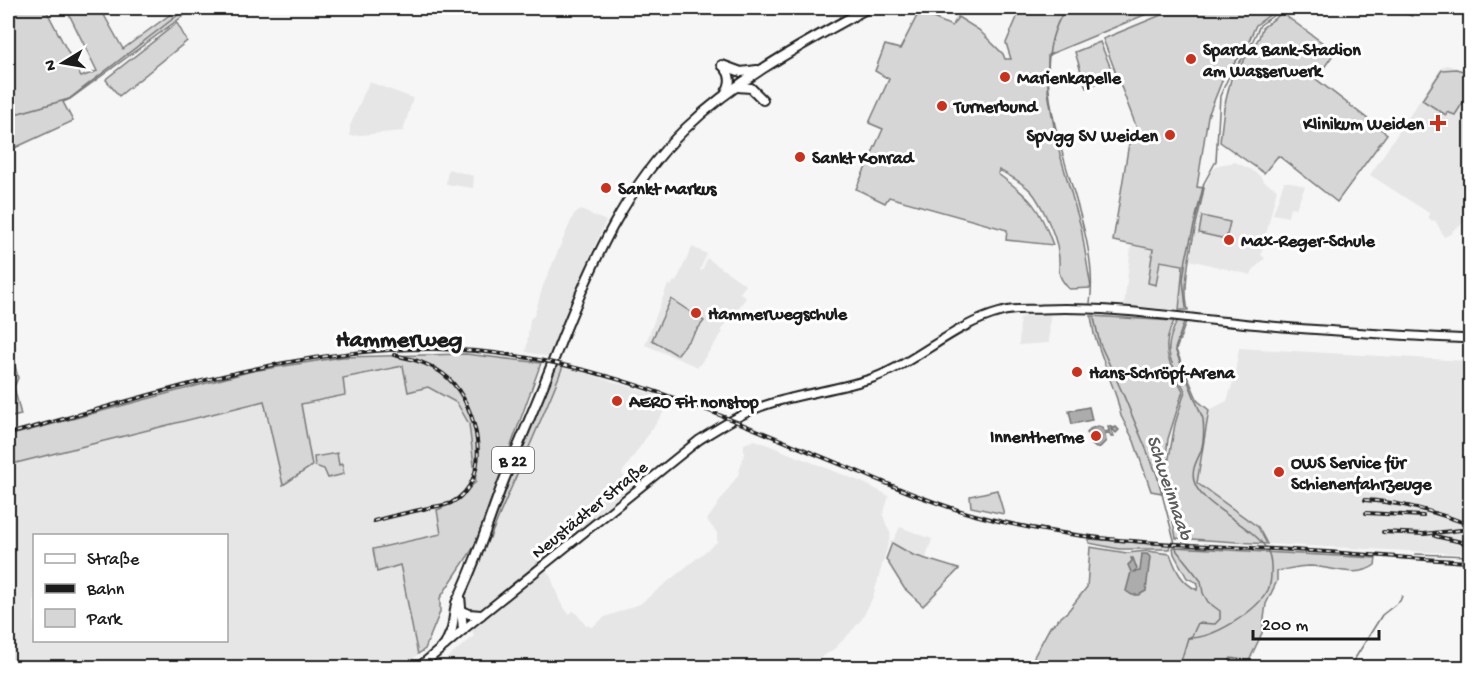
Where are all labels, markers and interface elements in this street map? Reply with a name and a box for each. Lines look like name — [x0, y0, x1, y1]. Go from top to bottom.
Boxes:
north arrow — [33, 33, 93, 93]
place label: Sparda Bank-Stadion am Wasserwerk — [1202, 41, 1361, 83]
marker: Sparda Bank-Stadion am Wasserwerk — [1184, 52, 1198, 66]
text: N — [41, 58, 62, 72]
place label: Marienkapelle — [1017, 69, 1122, 90]
marker: Marienkapelle — [998, 70, 1012, 84]
place label: Turnerbund — [952, 98, 1039, 119]
marker: Turnerbund — [935, 99, 949, 113]
marker: Klinikum Weiden — [1429, 114, 1447, 132]
place label: Klinikum Weiden — [1302, 115, 1424, 136]
place label: SpVgg SV Weiden — [1027, 127, 1158, 148]
marker: SpVgg SV Weiden — [1163, 128, 1177, 142]
place label: Sankt Konrad — [812, 149, 916, 170]
marker: Sankt Konrad — [793, 150, 807, 164]
place label: Sankt Markus — [618, 180, 718, 201]
marker: Sankt Markus — [599, 181, 613, 195]
place label: Max-Reger-Schule — [1241, 232, 1375, 253]
marker: Max-Reger-Schule — [1222, 233, 1236, 247]
place label: Hammerwegschule — [708, 305, 848, 326]
marker: Hammerwegschule — [689, 306, 703, 320]
district label: Hammerweg — [336, 327, 463, 356]
place label: Hans-Schröpf-Arena — [1089, 364, 1236, 385]
marker: Hans-Schröpf-Arena — [1070, 365, 1084, 379]
place label: AERO Fit nonstop — [628, 393, 759, 414]
marker: AERO Fit nonstop — [610, 394, 624, 408]
place label: Innentherme — [990, 428, 1085, 449]
marker: Innentherme — [1089, 429, 1103, 443]
water label: Schweinnaab — [1140, 433, 1196, 545]
road number: B 22 — [492, 447, 534, 473]
place label: OWS Service für Schienenfahrzeuge — [1291, 454, 1432, 496]
street label: Neustädter Straße — [528, 457, 654, 564]
marker: OWS Service für Schienenfahrzeuge — [1272, 465, 1286, 479]
legend — [33, 534, 228, 642]
text: Straße — [87, 550, 140, 571]
text: Bahn — [86, 580, 125, 601]
scale bar — [1253, 603, 1379, 641]
text: Park — [86, 610, 123, 631]
text: 200 m — [1262, 616, 1309, 637]

